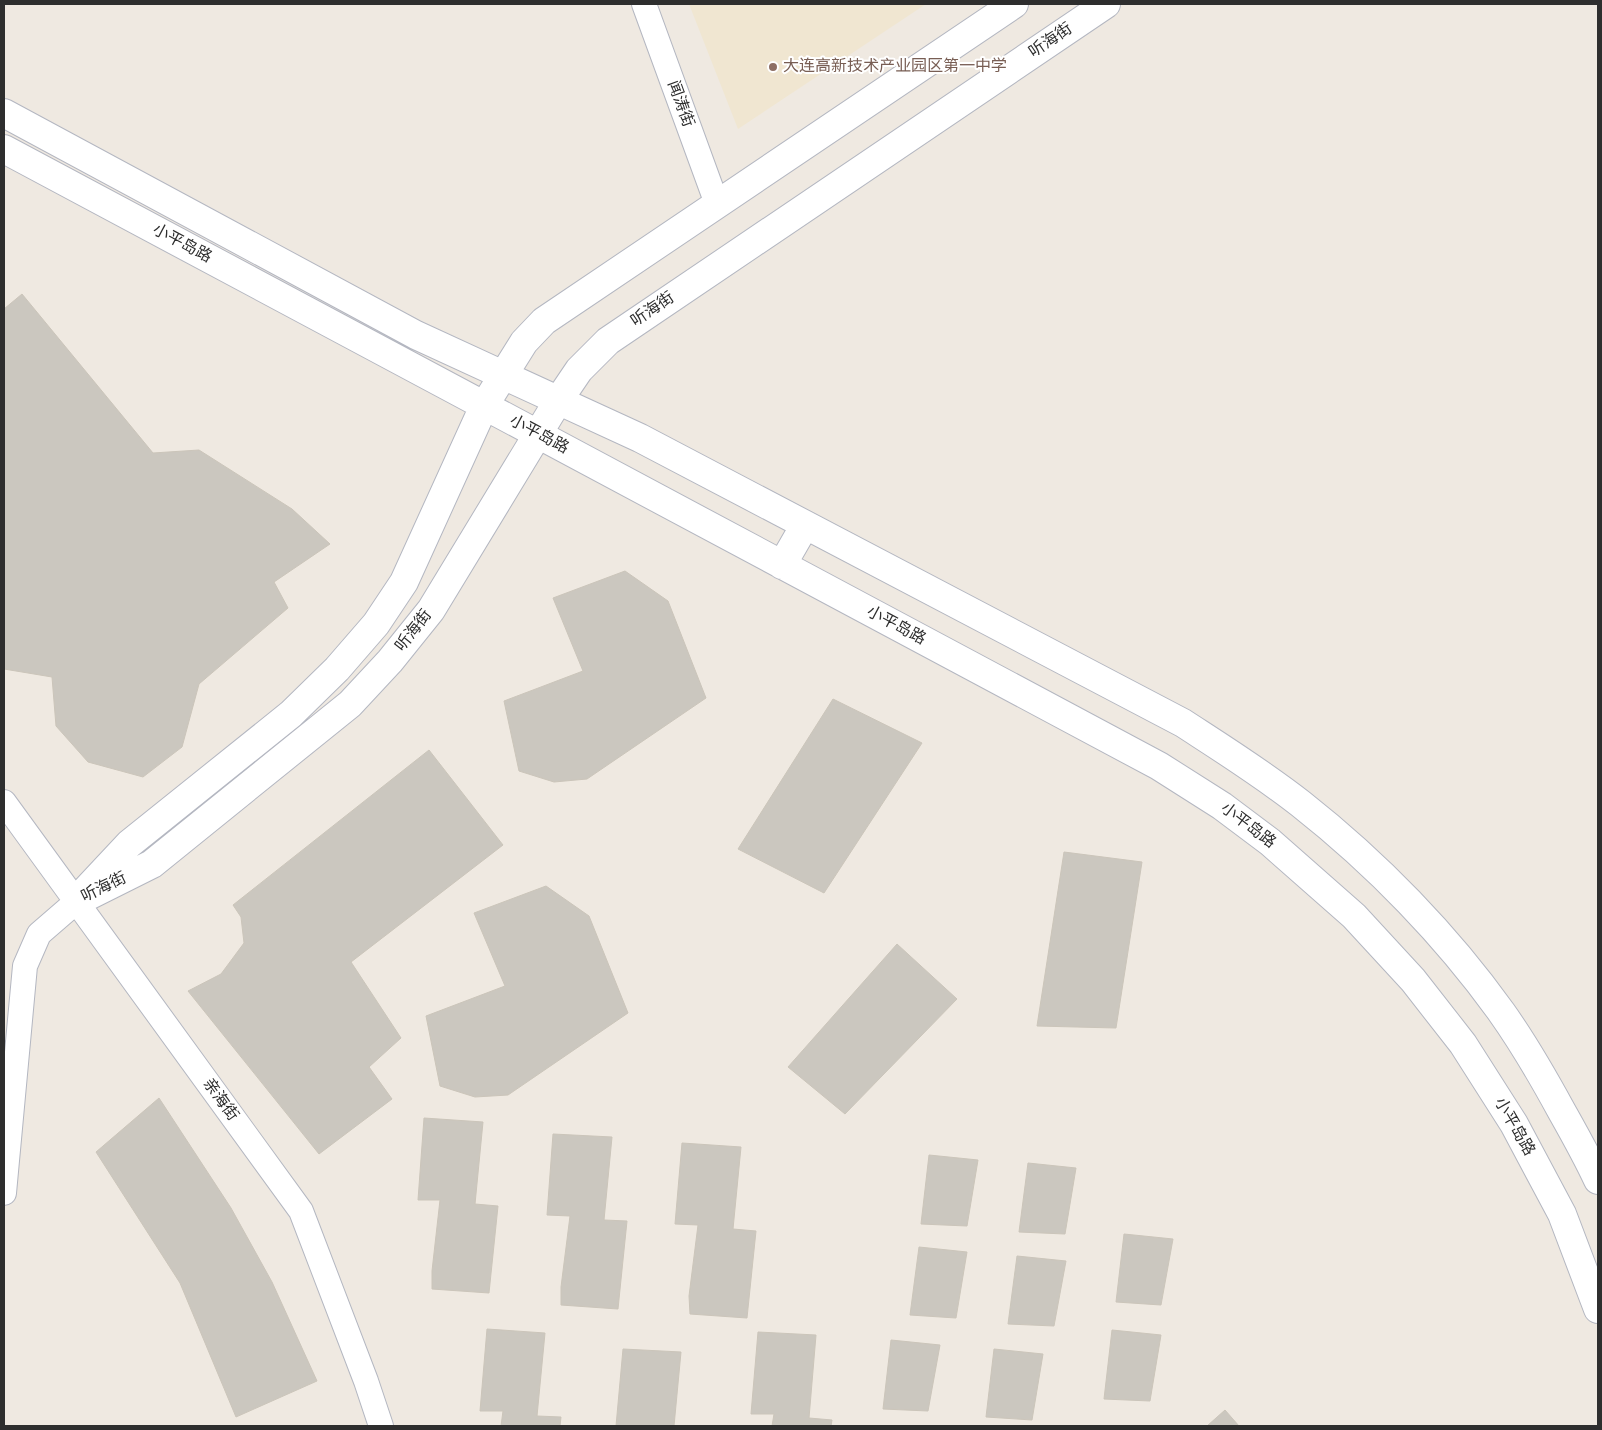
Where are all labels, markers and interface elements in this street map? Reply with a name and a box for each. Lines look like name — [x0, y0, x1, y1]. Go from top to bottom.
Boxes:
street label: 听海街 — [1026, 19, 1076, 63]
place label: 大连高新技术产业园区第一中学 — [783, 57, 1007, 77]
marker: 大连高新技术产业园区第一中学 — [767, 61, 779, 73]
street label: 闻涛街 — [662, 78, 698, 130]
street label: 小平岛路 — [149, 220, 215, 268]
street label: 听海街 — [628, 288, 678, 332]
street label: 小平岛路 — [506, 411, 572, 459]
street label: 小平岛路 — [863, 602, 929, 650]
street label: 听海街 — [391, 606, 437, 656]
street label: 小平岛路 — [1216, 799, 1280, 853]
street label: 听海街 — [78, 868, 130, 908]
street label: 亲海街 — [198, 1075, 242, 1125]
street label: 小平岛路 — [1489, 1094, 1539, 1160]

